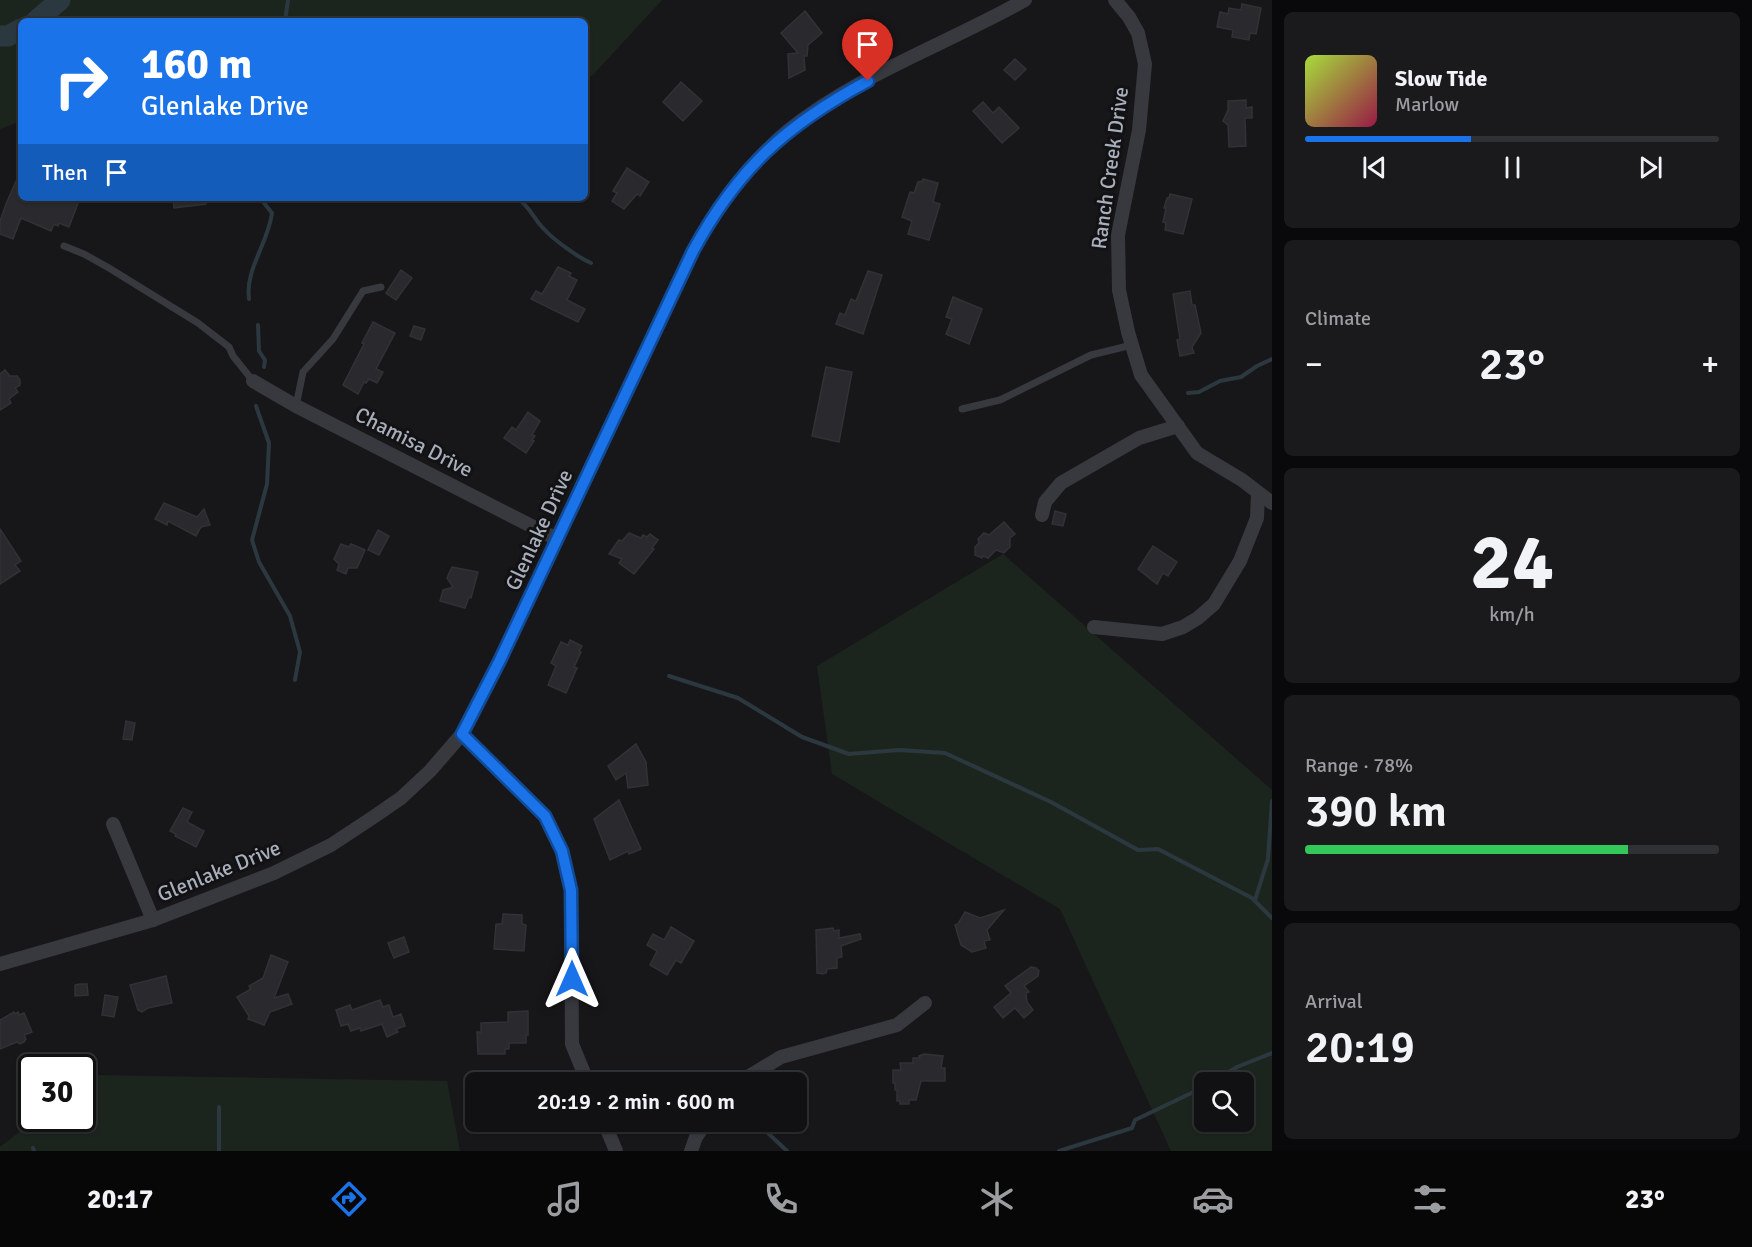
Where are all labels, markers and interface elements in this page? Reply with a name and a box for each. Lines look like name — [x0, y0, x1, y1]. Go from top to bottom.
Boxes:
pin — [842, 19, 893, 81]
icon: arrive — [851, 28, 884, 61]
text: 160 m — [141, 39, 252, 90]
icon: right — [42, 42, 120, 120]
text: Slow Tide — [1395, 65, 1487, 92]
street label: Ranch Creek Drive — [1086, 85, 1134, 251]
text: Glenlake Drive — [141, 90, 309, 123]
text: Marlow — [1395, 92, 1459, 117]
icon: previous — [1358, 151, 1391, 184]
icon: pause — [1496, 151, 1529, 184]
icon: next — [1634, 151, 1667, 184]
icon: arrive — [100, 156, 133, 189]
text: Then — [42, 159, 88, 186]
text: Climate — [1305, 306, 1371, 331]
text: 23° — [1479, 337, 1545, 392]
text: − — [1305, 344, 1323, 385]
text: + — [1701, 344, 1719, 385]
street label: Chamisa Drive — [351, 401, 477, 483]
street label: Glenlake Drive — [500, 465, 578, 595]
text: 24 — [1470, 515, 1554, 611]
text: km/h — [1489, 602, 1535, 627]
text: Range · 78% — [1305, 753, 1413, 778]
text: 390 km — [1305, 784, 1447, 839]
street label: Glenlake Drive — [154, 835, 284, 907]
position arrow — [540, 947, 604, 1011]
text: Arrival — [1305, 989, 1363, 1014]
text: 20:19 — [1305, 1020, 1415, 1075]
speed limit sign: 30 — [18, 1054, 96, 1132]
map controls — [1194, 1072, 1254, 1132]
button: search — [1194, 1072, 1254, 1132]
text: 20:19 · 2 min · 600 m — [537, 1088, 735, 1115]
icon: directions — [328, 1178, 370, 1220]
icon: music — [544, 1178, 586, 1220]
icon: phone — [760, 1178, 802, 1220]
icon: climate — [976, 1178, 1018, 1220]
icon: car — [1192, 1178, 1234, 1220]
icon: filters — [1409, 1178, 1451, 1220]
text: 20:17 — [87, 1183, 153, 1216]
text: 23° — [1625, 1183, 1665, 1216]

